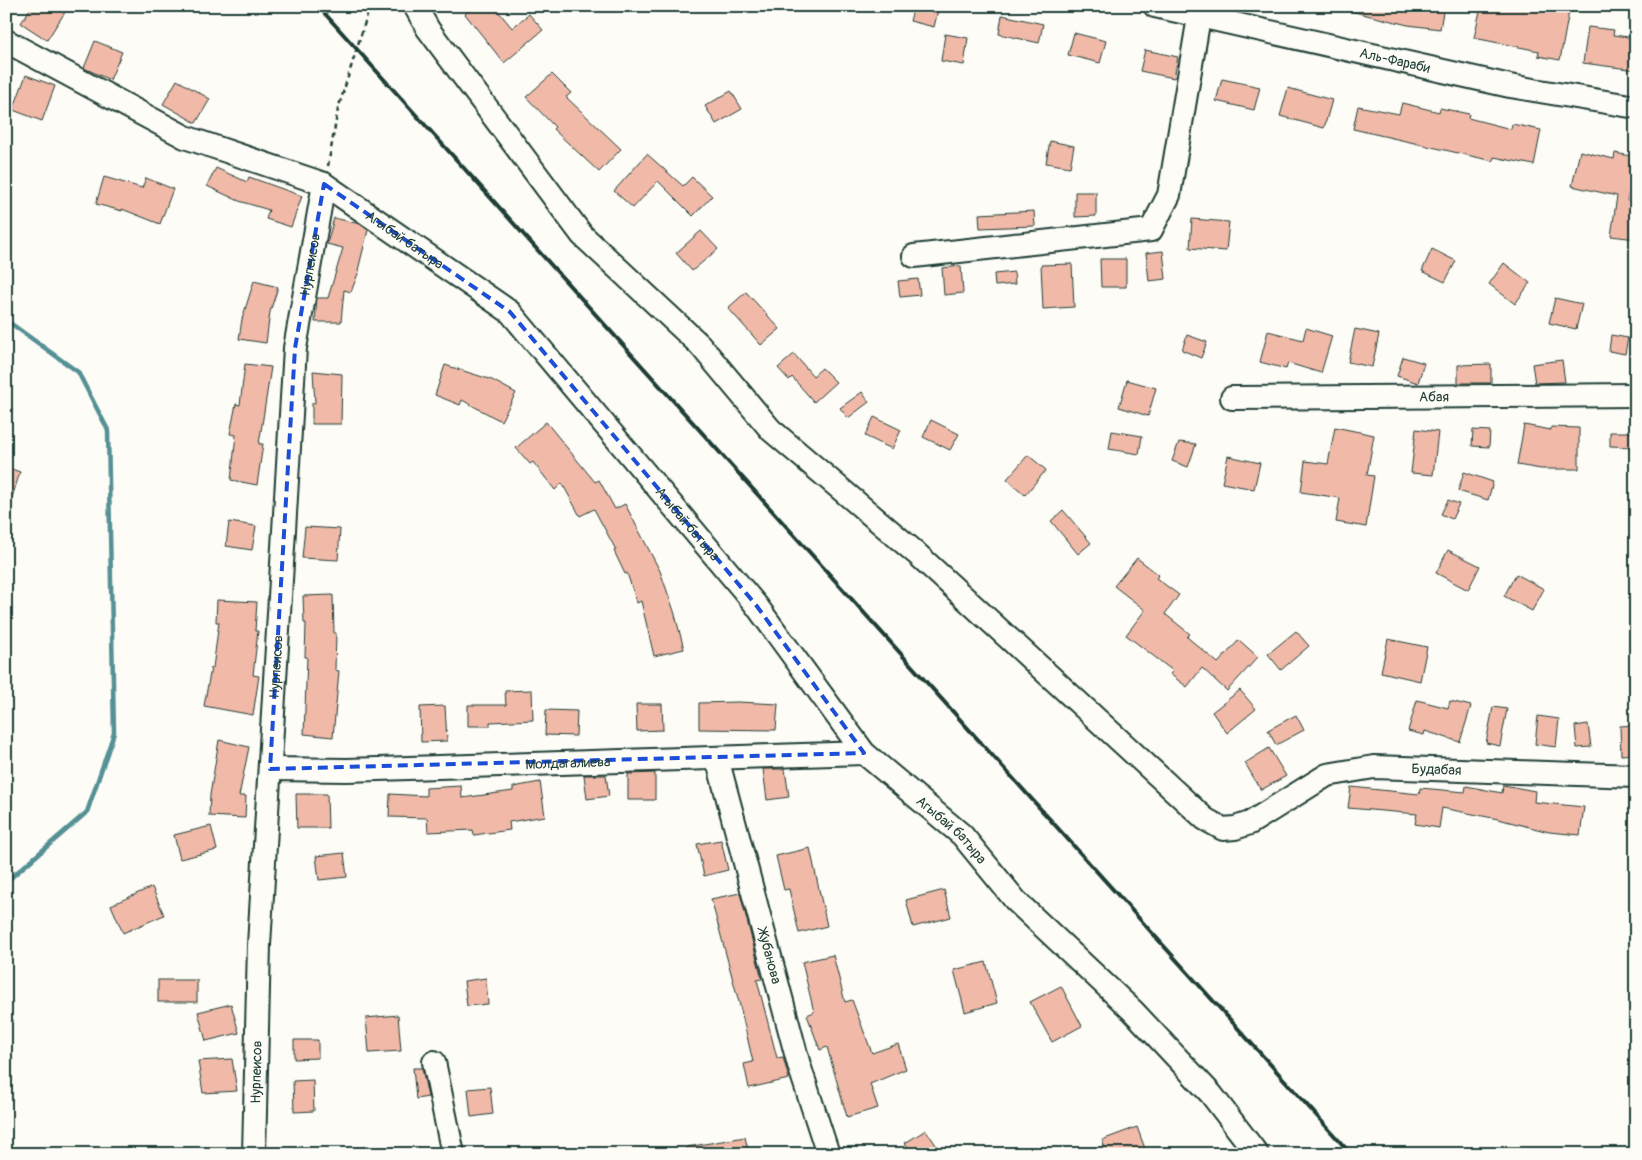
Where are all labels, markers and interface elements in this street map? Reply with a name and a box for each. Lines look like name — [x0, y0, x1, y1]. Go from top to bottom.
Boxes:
street label: Аль-Фараби — [1358, 44, 1432, 77]
street label: Агыбай батыра — [362, 207, 447, 273]
street label: Нурпеисов — [296, 232, 324, 297]
street label: Абая — [1419, 388, 1449, 406]
street label: Агыбай батыра — [652, 484, 723, 564]
street label: Нурпеисов — [266, 634, 287, 699]
street label: Молдагалиева — [525, 753, 611, 773]
street label: Будабая — [1411, 760, 1462, 779]
street label: Агыбай батыра — [913, 792, 990, 867]
street label: Жубанова — [753, 925, 785, 986]
street label: Нурпеисов — [247, 1040, 266, 1104]

